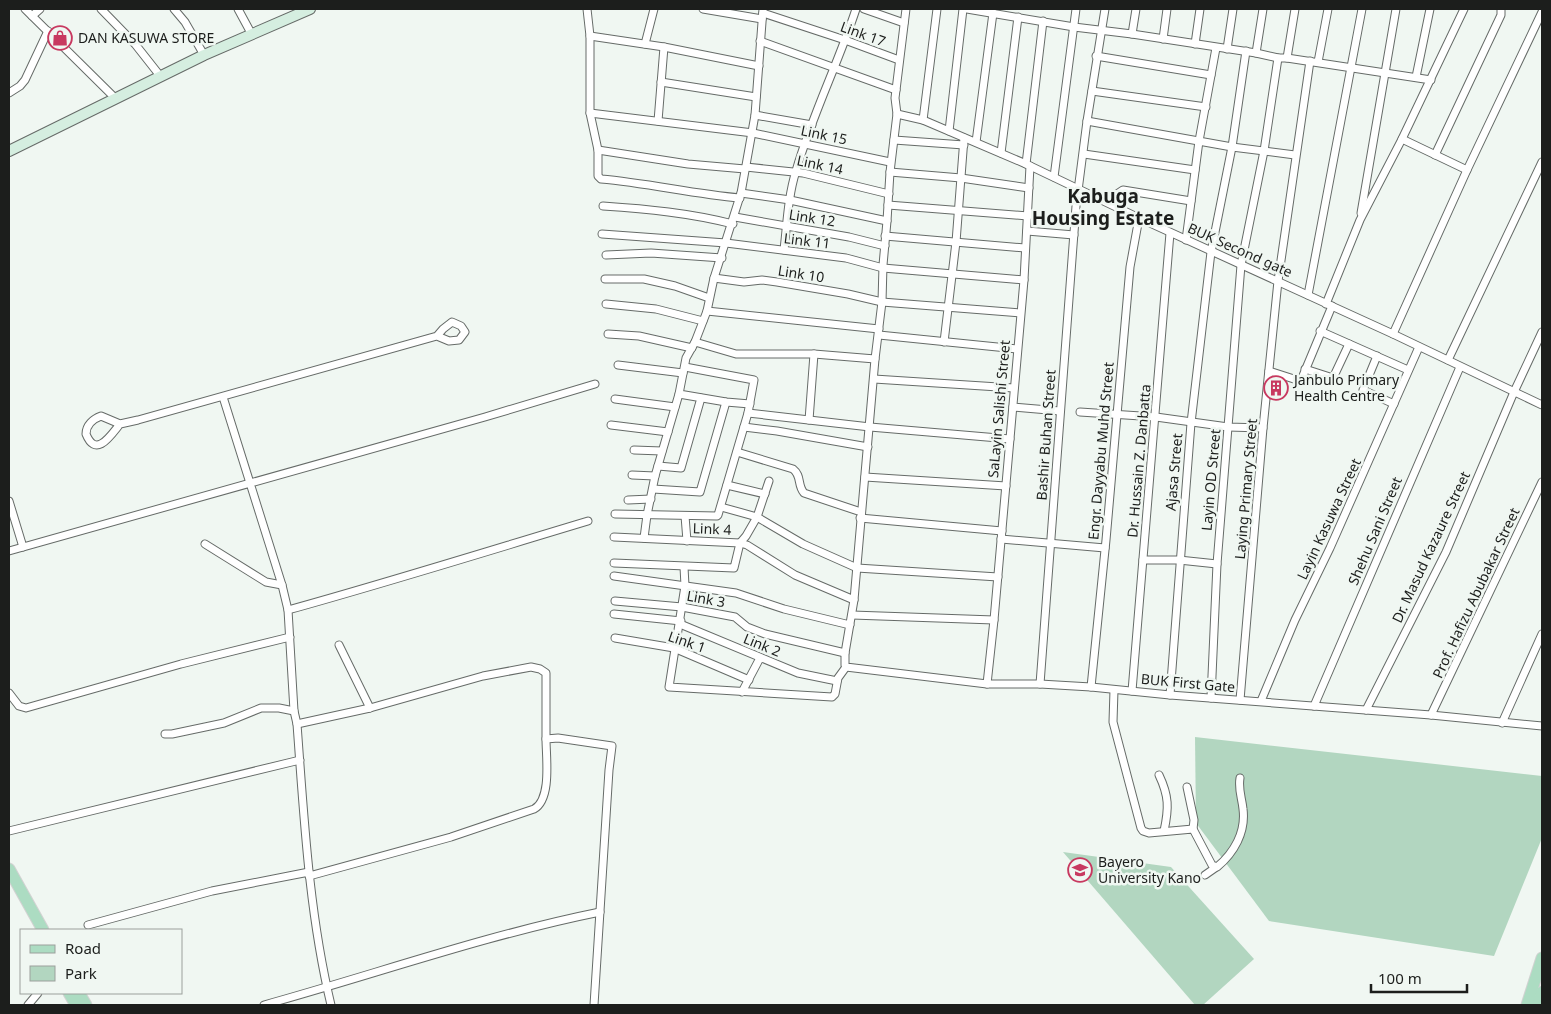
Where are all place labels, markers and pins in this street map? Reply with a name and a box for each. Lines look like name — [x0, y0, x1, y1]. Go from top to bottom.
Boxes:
shop icon: DAN KASUWA STORE — [47, 25, 73, 51]
place label: DAN KASUWA STORE — [78, 28, 214, 47]
place label: Janbulo Primary Health Centre — [1292, 370, 1400, 405]
building icon: Janbulo Primary Health Centre — [1263, 375, 1289, 401]
place label: Bayero University Kano — [1098, 852, 1201, 887]
school or university icon: Bayero University Kano — [1067, 857, 1093, 883]

